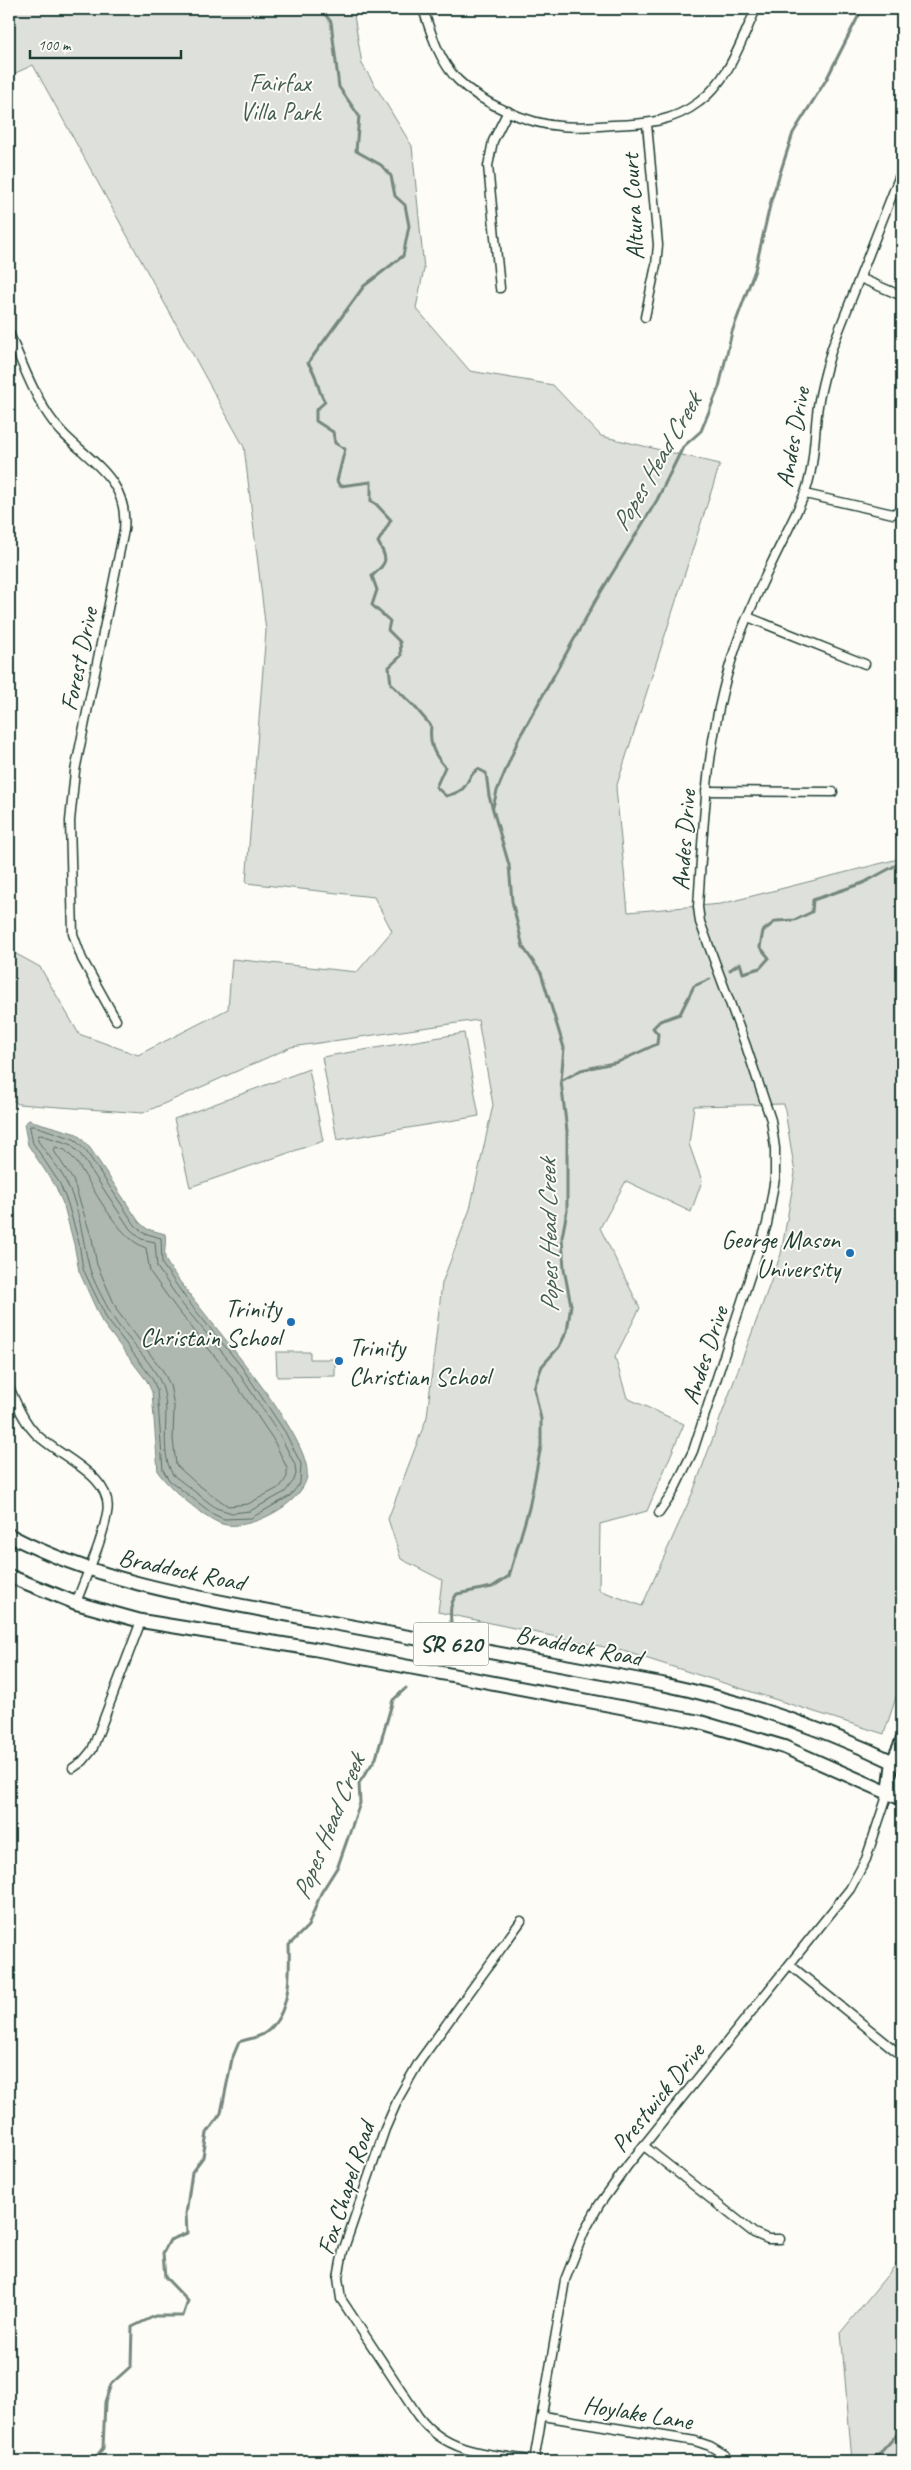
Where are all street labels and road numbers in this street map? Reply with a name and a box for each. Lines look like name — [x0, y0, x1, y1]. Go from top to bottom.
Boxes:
street label: Altura Court — [614, 150, 652, 261]
street label: Andes Drive — [768, 383, 818, 490]
street label: Forest Drive — [52, 603, 106, 714]
street label: Andes Drive — [665, 787, 704, 891]
street label: Andes Drive — [674, 1301, 736, 1408]
street label: Braddock Road — [116, 1541, 251, 1600]
street label: Braddock Road — [513, 1618, 648, 1675]
road number: SR 620 — [414, 1622, 488, 1666]
street label: Prestwick Drive — [604, 2035, 713, 2159]
street label: Fox Chapel Road — [309, 2114, 384, 2259]
street label: Hoylake Lane — [581, 2389, 696, 2438]

